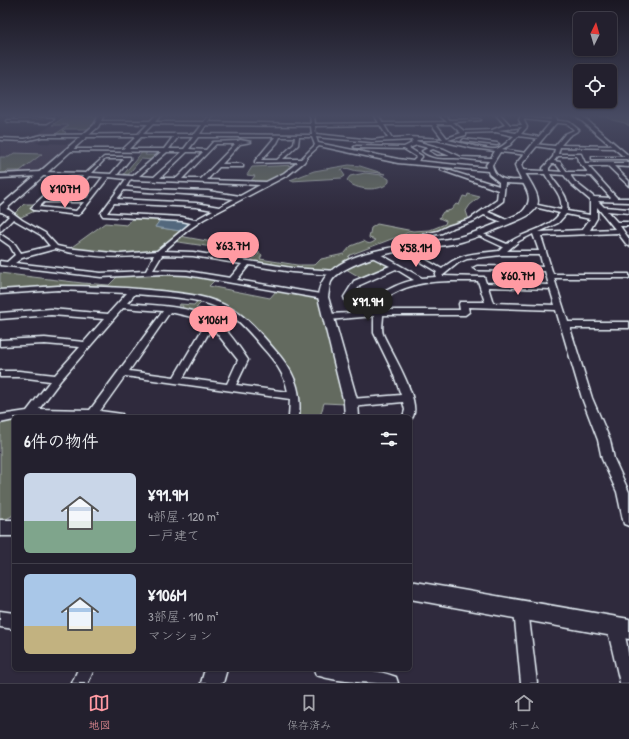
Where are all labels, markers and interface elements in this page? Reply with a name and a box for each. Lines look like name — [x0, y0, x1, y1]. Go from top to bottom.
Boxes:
north arrow — [573, 12, 617, 56]
map controls — [573, 12, 617, 108]
button: locate — [573, 64, 617, 108]
pin: ¥107M — [37, 175, 93, 209]
text: ¥107M — [50, 179, 80, 197]
pin: ¥63.7M — [200, 232, 266, 266]
pin: ¥58.1M — [383, 234, 449, 268]
text: ¥63.7M — [216, 236, 250, 254]
text: ¥58.1M — [400, 238, 432, 256]
pin: ¥60.7M — [485, 262, 551, 296]
text: ¥60.7M — [501, 266, 535, 284]
pin: ¥91.9M — [335, 288, 401, 322]
text: ¥91.9M — [353, 292, 383, 310]
pin: ¥106M — [185, 306, 241, 340]
text: ¥106M — [198, 310, 228, 328]
icon: filters — [378, 428, 400, 450]
text: 6件の物件 — [24, 429, 99, 452]
text: ¥91.9M — [148, 483, 188, 506]
icon: home — [56, 489, 104, 537]
text: 4部屋 · 120 m² — [148, 507, 219, 525]
text: 一戸建て — [148, 526, 200, 544]
text: ¥106M — [148, 583, 187, 606]
icon: home — [56, 590, 104, 638]
text: 3部屋 · 110 m² — [148, 607, 219, 625]
text: マンション — [148, 626, 212, 644]
tab: 地図 — [88, 692, 110, 732]
tab: 保存済み — [287, 692, 331, 732]
tab: ホーム — [508, 692, 541, 732]

